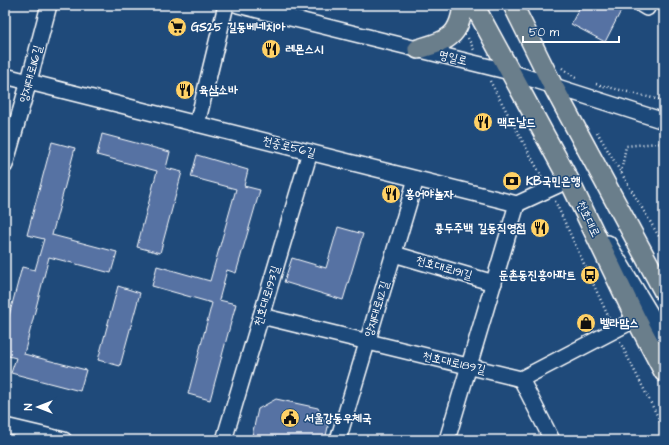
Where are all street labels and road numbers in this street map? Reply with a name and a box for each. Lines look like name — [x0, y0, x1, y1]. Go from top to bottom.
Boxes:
street label: 양재대로116길 — [15, 43, 47, 105]
street label: 명일로 — [437, 46, 469, 70]
street label: 천중로56길 — [260, 132, 318, 162]
street label: 천호대로 — [572, 198, 604, 240]
street label: 천호대로191길 — [414, 252, 475, 284]
street label: 천호대로193길 — [250, 263, 284, 328]
street label: 양재대로112길 — [360, 278, 394, 339]
street label: 천호대로189길 — [421, 347, 488, 379]

